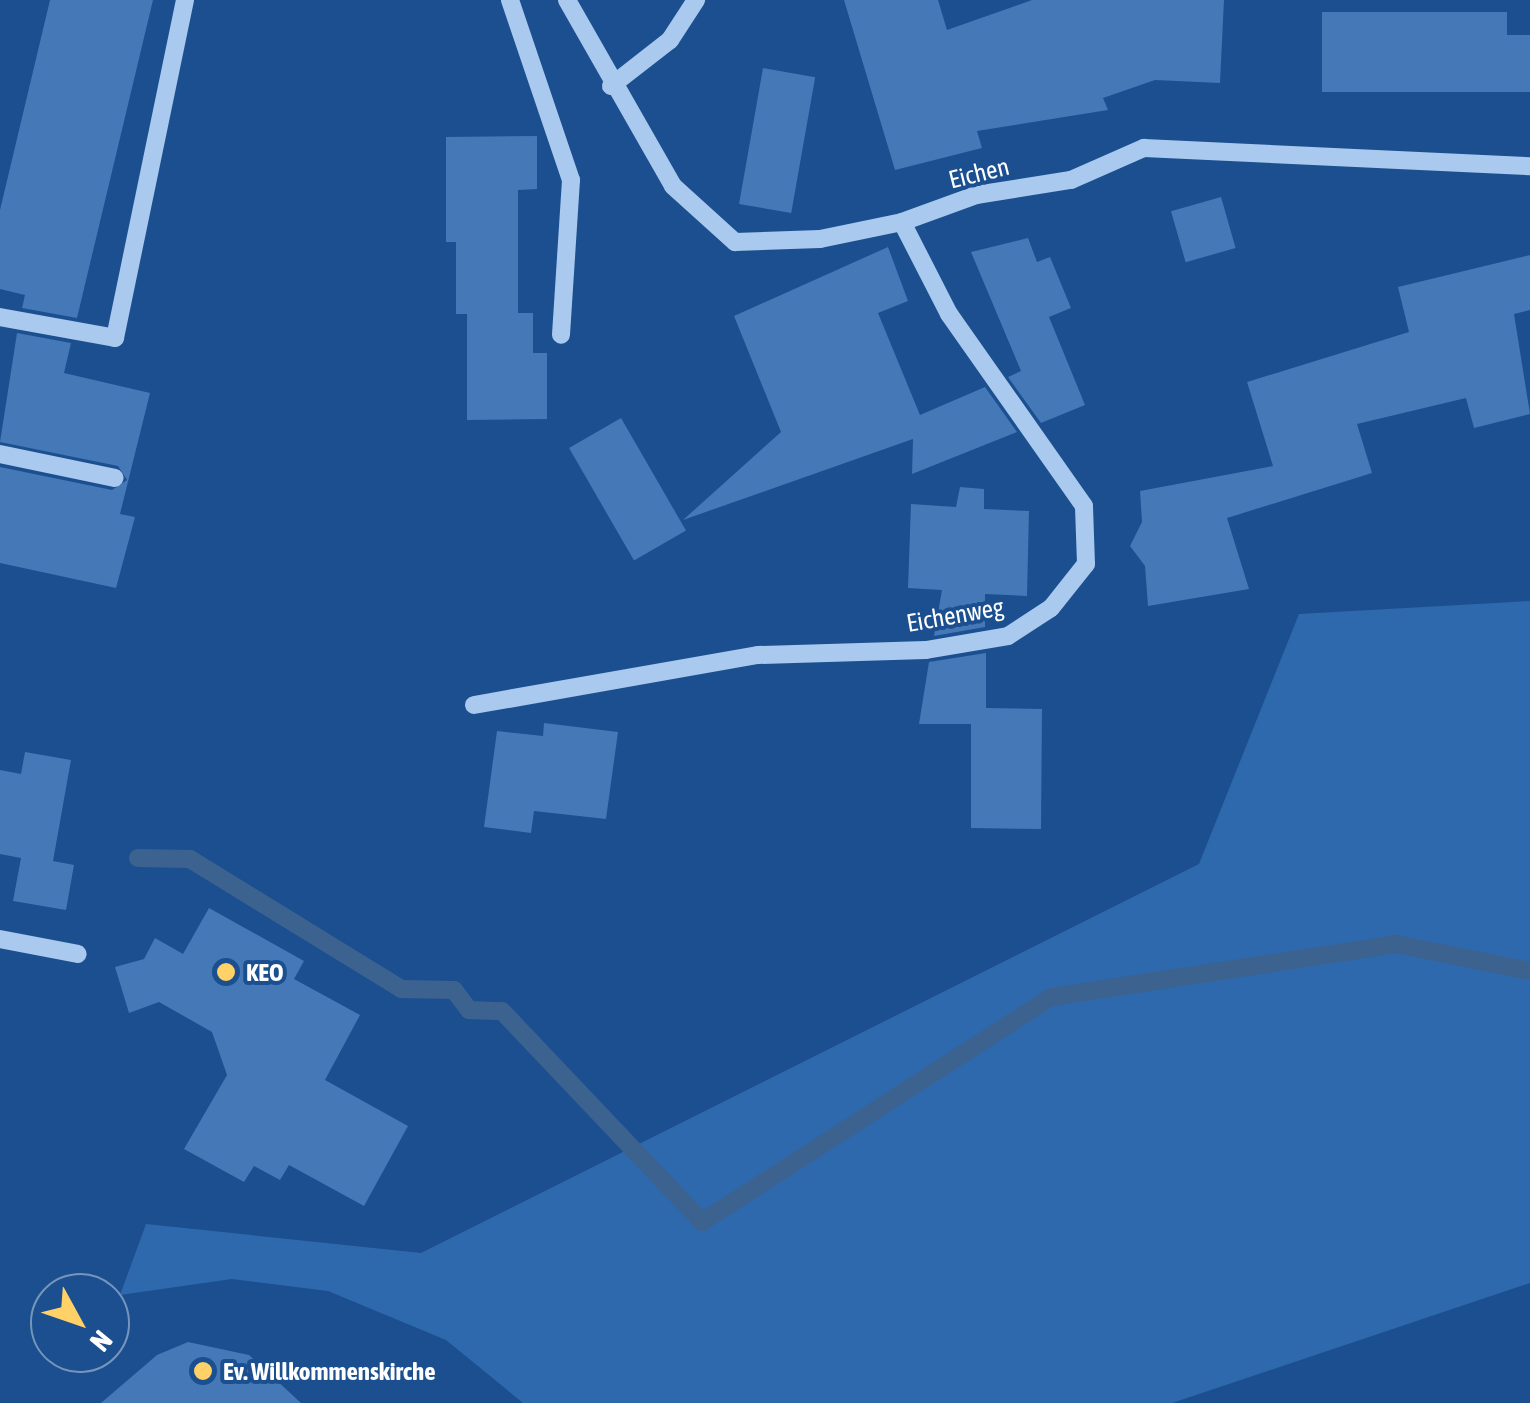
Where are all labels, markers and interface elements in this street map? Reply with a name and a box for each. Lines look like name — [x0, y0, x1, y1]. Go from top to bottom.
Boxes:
street label: Eichen — [946, 151, 1012, 195]
street label: Eichenweg — [904, 592, 1006, 638]
place label: KEO — [246, 957, 283, 987]
marker: KEO — [215, 961, 237, 983]
north arrow — [30, 1273, 130, 1373]
text: N — [84, 1324, 119, 1358]
place label: Ev. Willkommenskirche — [223, 1356, 435, 1386]
marker: Ev. Willkommenskirche — [192, 1360, 214, 1382]

